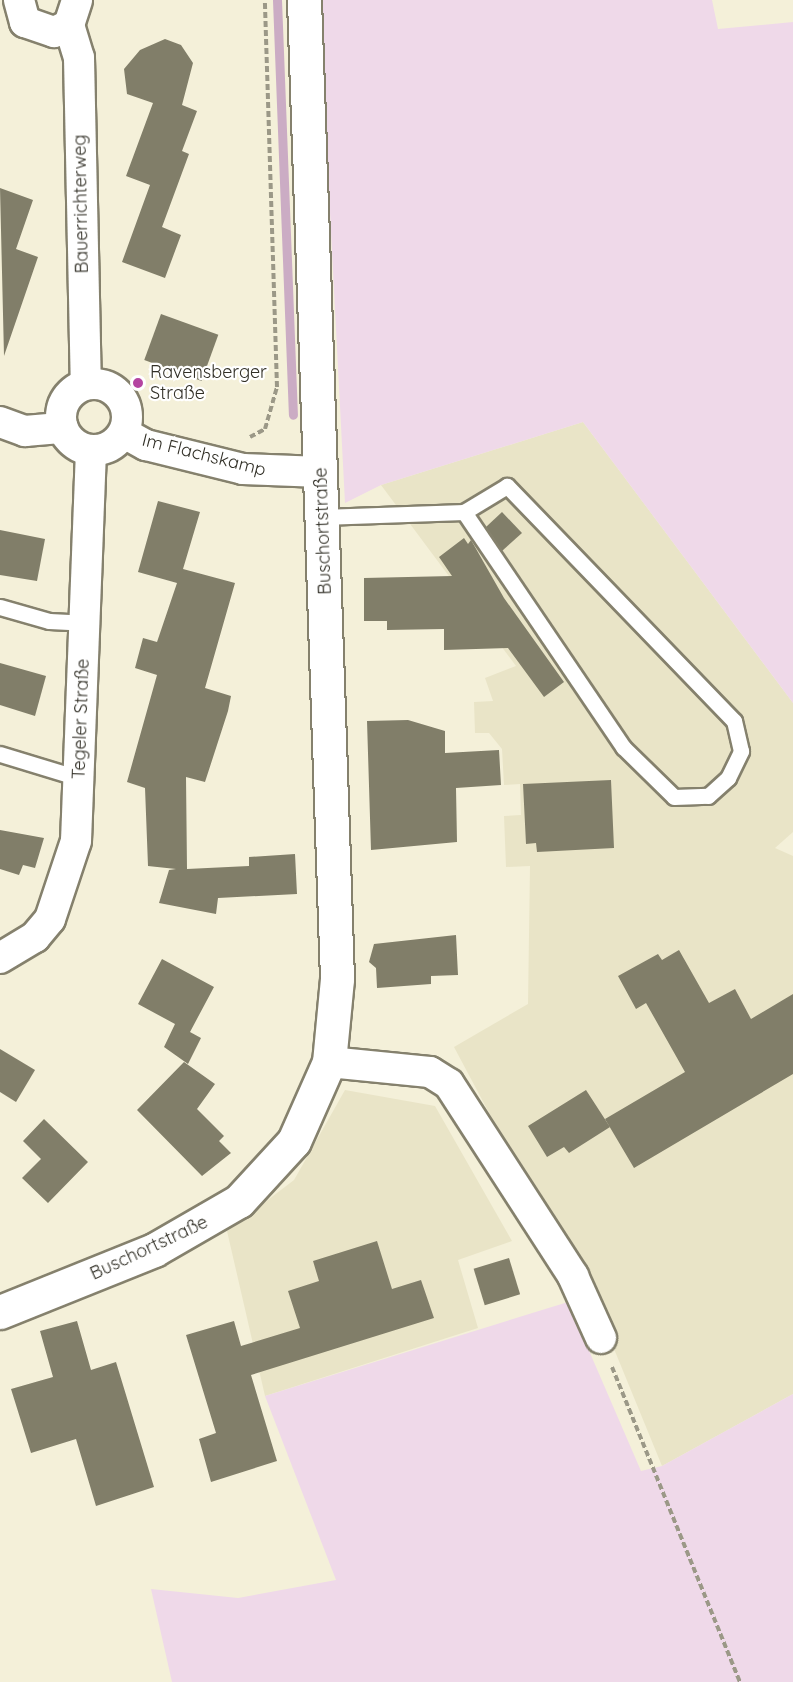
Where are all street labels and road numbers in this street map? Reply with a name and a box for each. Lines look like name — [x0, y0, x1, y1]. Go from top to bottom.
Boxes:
street label: Bauerrichterweg — [69, 134, 93, 274]
street label: Im Flachskamp — [140, 429, 268, 481]
street label: Buschortstraße — [310, 467, 336, 595]
street label: Tegeler Straße — [68, 658, 94, 780]
street label: Buschortstraße — [87, 1211, 211, 1285]

